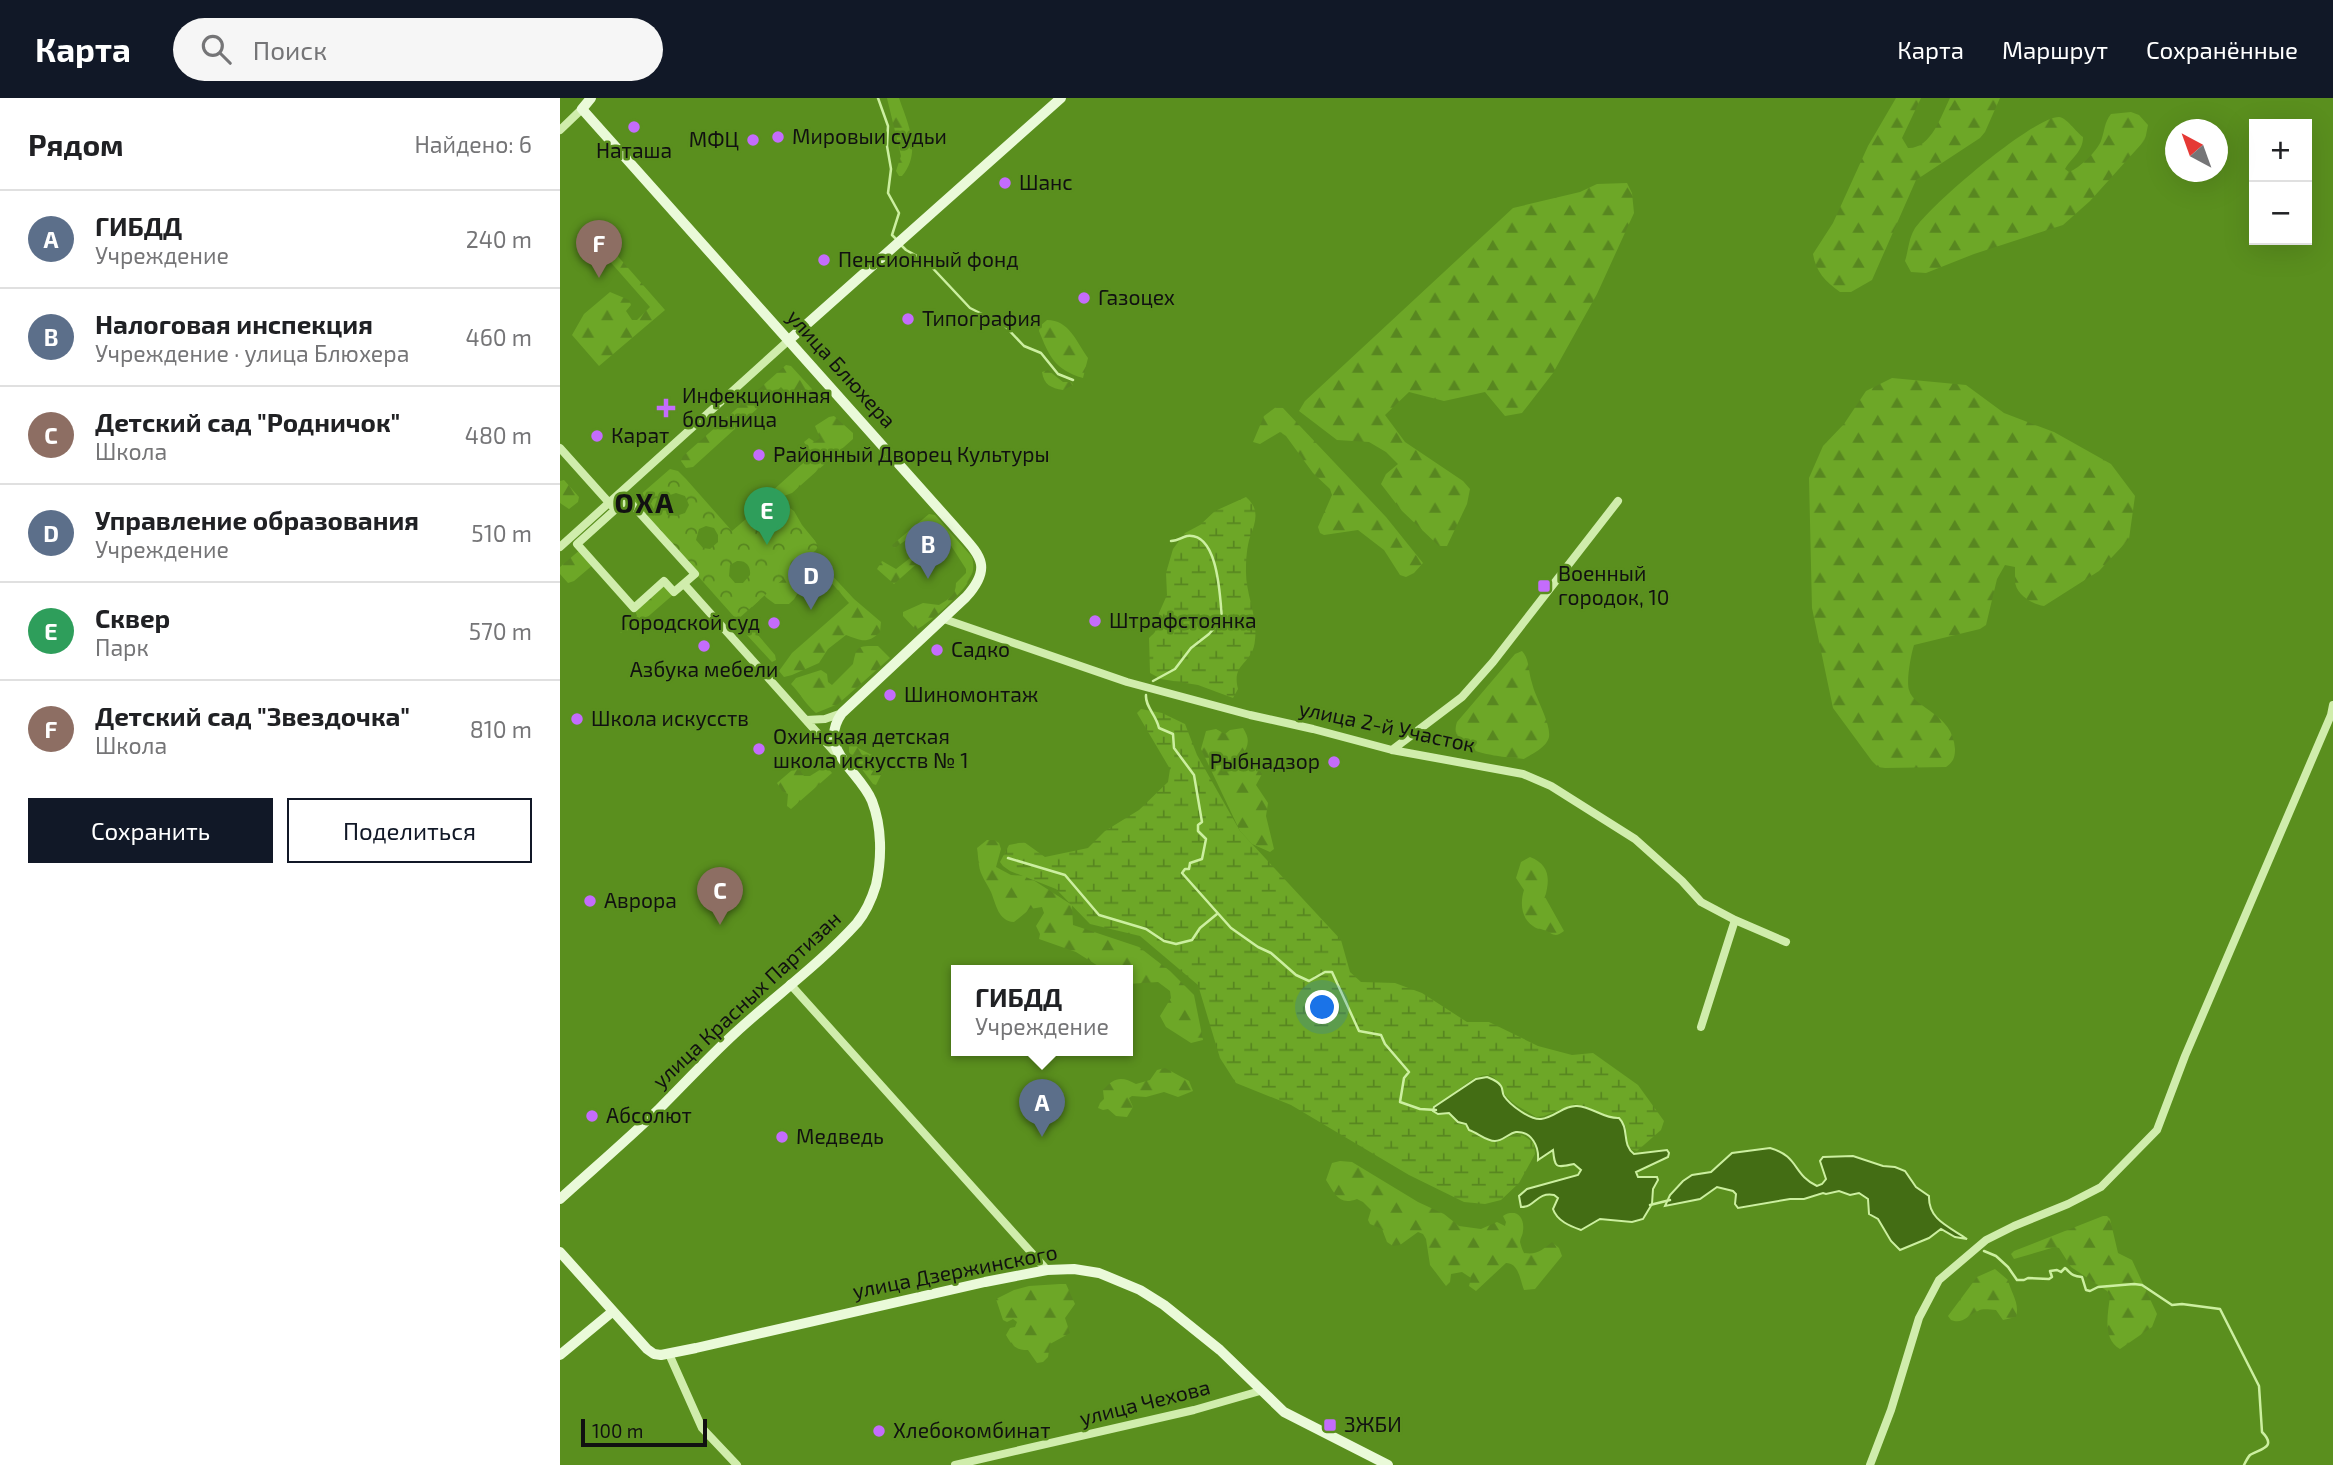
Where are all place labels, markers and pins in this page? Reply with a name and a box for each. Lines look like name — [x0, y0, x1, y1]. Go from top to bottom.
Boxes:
marker: Наташа — [626, 119, 642, 135]
place label: Мировыи судьи — [792, 123, 947, 149]
place label: МФЦ — [689, 126, 739, 151]
marker: Мировыи судьи — [770, 129, 786, 145]
marker: МФЦ — [745, 132, 761, 148]
place label: Наташа — [596, 137, 672, 162]
place label: Шанс — [1019, 169, 1073, 194]
marker: Шанс — [997, 175, 1013, 191]
pin: F — [576, 220, 622, 278]
place label: Пенсионный фонд — [838, 246, 1019, 271]
marker: Пенсионный фонд — [816, 252, 832, 268]
place label: Газоцех — [1098, 284, 1175, 309]
marker: Газоцех — [1076, 290, 1092, 306]
place label: Типография — [922, 305, 1041, 330]
marker: Типография — [900, 311, 916, 327]
place label: Инфекционная больница — [682, 382, 831, 431]
marker: Инфекционная больница — [656, 398, 676, 418]
place label: Карат — [611, 422, 669, 447]
marker: Карат — [589, 428, 605, 444]
place label: Районный Дворец Культуры — [773, 441, 1050, 467]
marker: Районный Дворец Культуры — [751, 447, 767, 463]
pin: E — [744, 487, 790, 545]
pin: B — [905, 521, 951, 579]
pin: D — [788, 552, 834, 610]
place label: Военный городок, 10 — [1558, 560, 1669, 609]
marker: Военный городок, 10 — [1536, 578, 1552, 594]
place label: Штрафстоянка — [1109, 607, 1257, 632]
place label: Городской суд — [621, 609, 760, 635]
marker: Штрафстоянка — [1087, 613, 1103, 629]
marker: Городской суд — [766, 615, 782, 631]
place label: Садко — [951, 636, 1010, 661]
marker: Азбука мебели — [696, 638, 712, 654]
marker: Садко — [929, 642, 945, 658]
place label: Азбука мебели — [630, 656, 778, 682]
place label: Шиномонтаж — [904, 681, 1038, 706]
marker: Шиномонтаж — [882, 687, 898, 703]
place label: Школа искусств — [591, 705, 749, 731]
marker: Школа искусств — [569, 711, 585, 727]
place label: Охинская детская школа искусств № 1 — [773, 723, 969, 773]
marker: Охинская детская школа искусств № 1 — [751, 741, 767, 757]
place label: Рыбнадзор — [1210, 748, 1320, 773]
marker: Рыбнадзор — [1326, 754, 1342, 770]
pin: C — [697, 867, 743, 925]
place label: Аврора — [604, 887, 677, 912]
marker: Аврора — [582, 893, 598, 909]
pin: A — [1019, 1079, 1065, 1137]
place label: Абсолют — [606, 1102, 692, 1127]
marker: Абсолют — [584, 1108, 600, 1124]
place label: Медведь — [796, 1123, 884, 1148]
marker: Медведь — [774, 1129, 790, 1145]
place label: ЗЖБИ — [1344, 1411, 1402, 1436]
place label: Хлебокомбинат — [893, 1417, 1050, 1442]
marker: ЗЖБИ — [1322, 1417, 1338, 1433]
marker: Хлебокомбинат — [871, 1423, 887, 1439]

